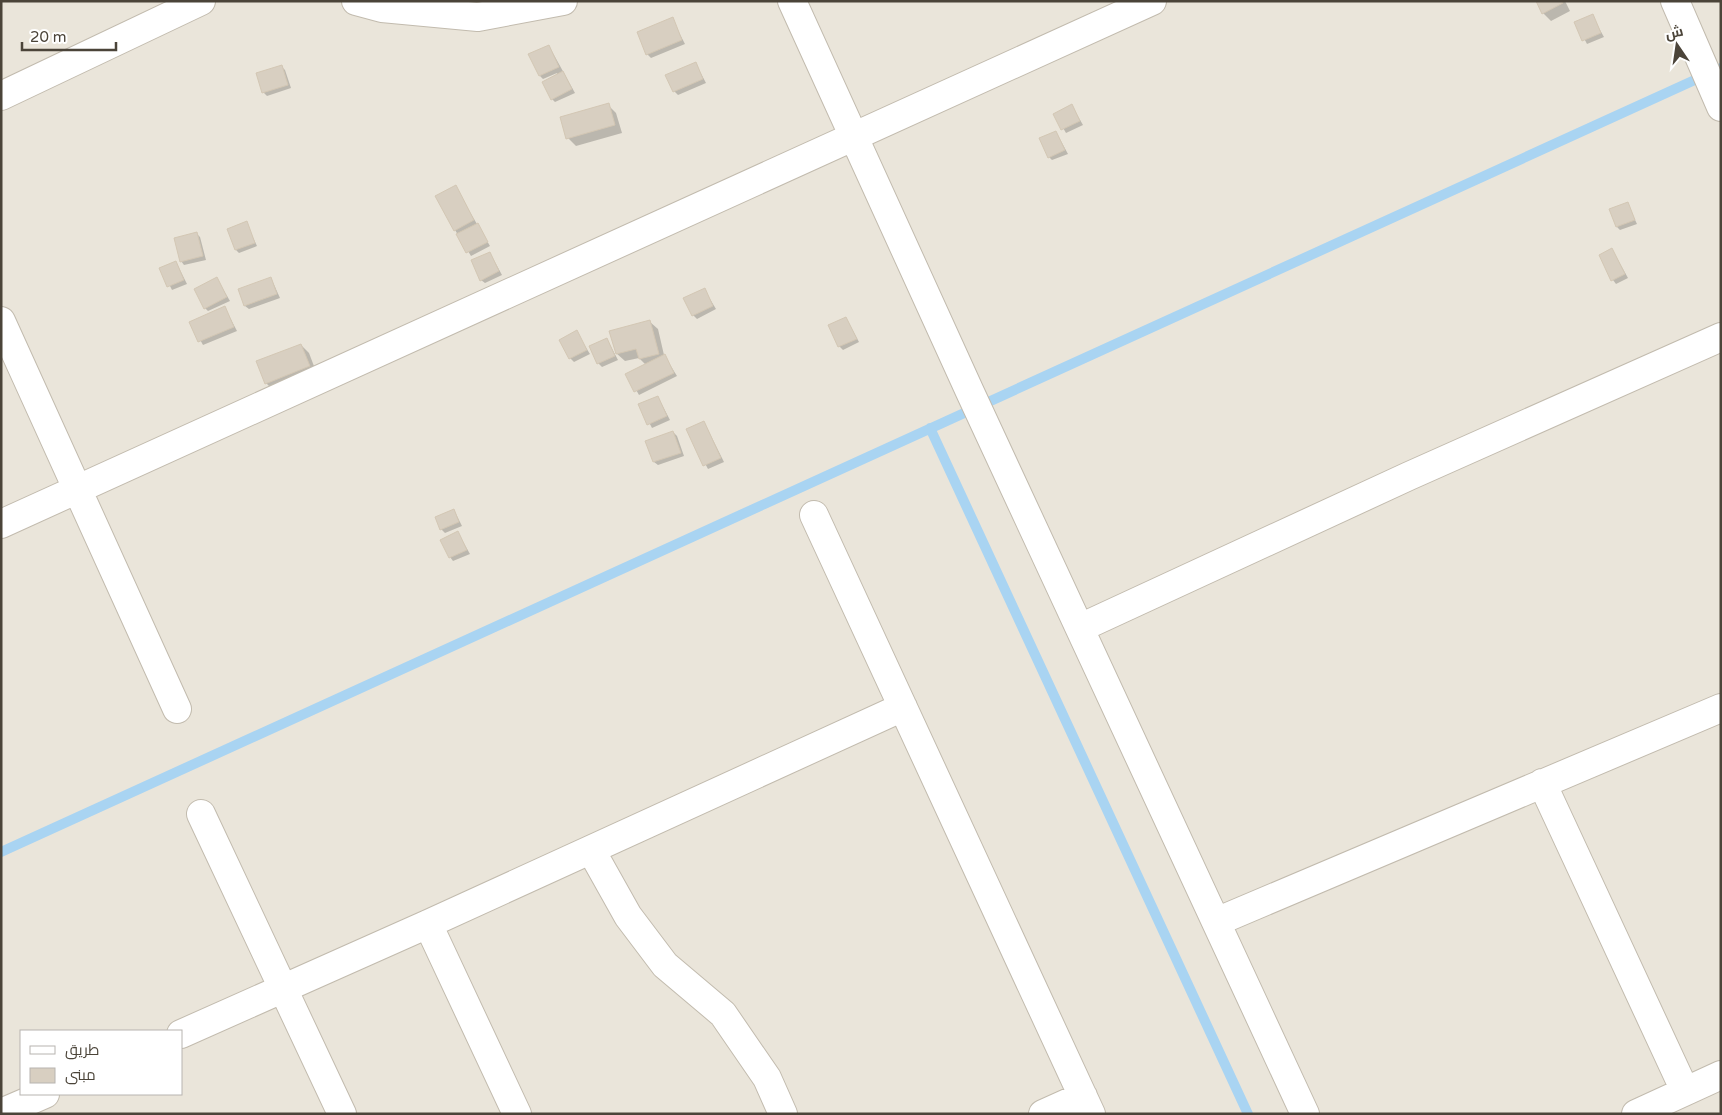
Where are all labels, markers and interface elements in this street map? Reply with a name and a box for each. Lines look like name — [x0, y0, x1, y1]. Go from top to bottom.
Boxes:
scale bar — [22, 20, 116, 52]
north arrow — [1652, 20, 1702, 70]
text: ش — [1664, 23, 1685, 43]
text: 20 m — [30, 28, 67, 46]
legend — [20, 1030, 182, 1095]
text: طريق — [65, 1041, 99, 1060]
text: مبنى — [65, 1066, 96, 1085]

